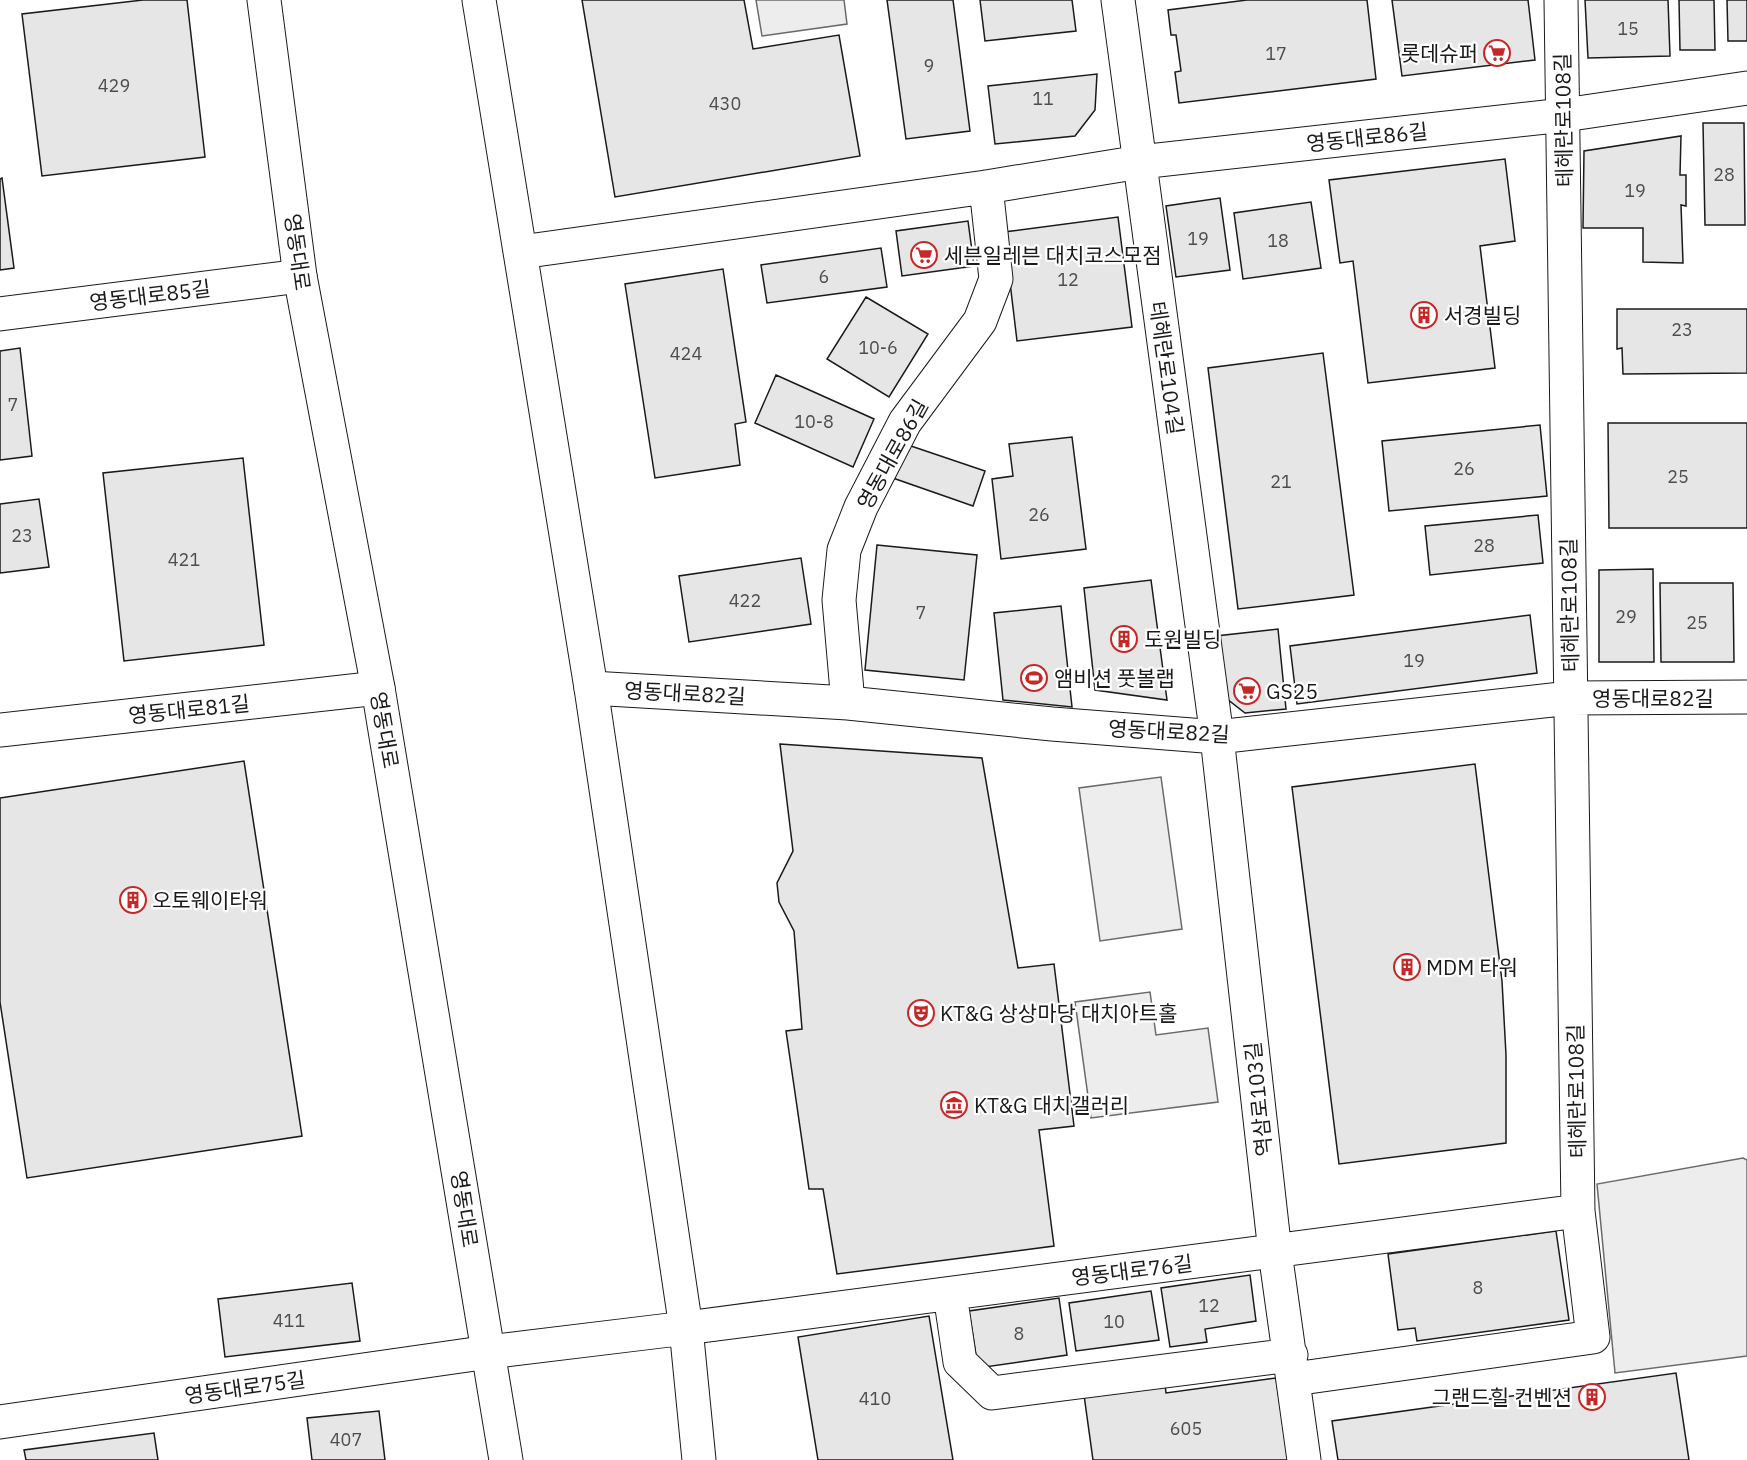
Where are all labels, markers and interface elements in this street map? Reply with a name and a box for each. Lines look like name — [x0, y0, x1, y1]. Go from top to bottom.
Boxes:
house number: 15 — [1617, 17, 1639, 40]
supermarket icon: 롯데슈퍼 — [1482, 38, 1512, 68]
place label: 롯데슈퍼 — [1401, 39, 1478, 67]
house number: 17 — [1265, 42, 1287, 65]
street label: 테헤란로108길 — [1548, 53, 1578, 187]
house number: 9 — [924, 54, 934, 77]
house number: 429 — [98, 74, 130, 97]
house number: 11 — [1032, 87, 1054, 110]
house number: 430 — [709, 92, 741, 115]
street label: 영동대로86길 — [1305, 117, 1429, 157]
house number: 28 — [1713, 163, 1735, 186]
house number: 19 — [1624, 179, 1646, 202]
street label: 영동대로 — [279, 212, 317, 292]
house number: 19 — [1187, 227, 1209, 250]
house number: 18 — [1267, 229, 1289, 252]
supermarket icon: 세븐일레븐 대치코스모점 — [909, 240, 939, 270]
place label: 세븐일레븐 대치코스모점 — [944, 241, 1161, 269]
house number: 6 — [819, 265, 829, 288]
house number: 12 — [1057, 268, 1079, 291]
street label: 영동대로85길 — [88, 274, 212, 316]
street label: 테헤란로104길 — [1144, 300, 1190, 436]
building icon: 서경빌딩 — [1409, 300, 1439, 330]
place label: 서경빌딩 — [1444, 301, 1521, 329]
house number: 23 — [1671, 318, 1693, 341]
house number: 10-6 — [858, 336, 898, 359]
house number: 424 — [670, 342, 702, 365]
house number: 7 — [8, 393, 18, 416]
street label: 영동대로86길 — [850, 394, 934, 514]
house number: 10-8 — [794, 410, 834, 433]
house number: 26 — [1453, 457, 1475, 480]
house number: 25 — [1667, 465, 1689, 488]
house number: 21 — [1270, 470, 1292, 493]
house number: 26 — [1028, 503, 1050, 526]
house number: 23 — [11, 524, 33, 547]
house number: 28 — [1473, 534, 1495, 557]
street label: 테헤란로108길 — [1554, 538, 1584, 672]
house number: 421 — [168, 548, 200, 571]
house number: 422 — [729, 589, 761, 612]
house number: 7 — [916, 601, 926, 624]
house number: 29 — [1615, 605, 1637, 628]
house number: 25 — [1686, 611, 1708, 634]
building icon: 도원빌딩 — [1109, 624, 1139, 654]
place label: 도원빌딩 — [1144, 625, 1221, 653]
house number: 19 — [1403, 649, 1425, 672]
sports icon: 앰비션 풋볼랩 — [1019, 663, 1049, 693]
place label: 앰비션 풋볼랩 — [1054, 664, 1175, 692]
street label: 영동대로82길 — [623, 676, 747, 710]
supermarket icon: GS25 — [1232, 676, 1262, 706]
place label: GS25 — [1266, 677, 1318, 705]
street label: 영동대로82길 — [1592, 684, 1714, 712]
street label: 영동대로81길 — [127, 689, 251, 729]
street label: 영동대로 — [365, 690, 405, 770]
street label: 영동대로82길 — [1107, 714, 1231, 748]
building icon: 오토웨이타워 — [118, 885, 148, 915]
place label: 오토웨이타워 — [152, 886, 268, 914]
building icon: MDM 타워 — [1392, 952, 1422, 982]
place label: MDM 타워 — [1426, 953, 1518, 981]
theatre icon: KT&G 상상마당 대치아트홀 — [906, 998, 936, 1028]
place label: KT&G 상상마당 대치아트홀 — [940, 999, 1177, 1027]
street label: 테헤란로108길 — [1561, 1024, 1591, 1158]
street label: 역삼로103길 — [1238, 1040, 1278, 1158]
museum icon: KT&G 대치갤러리 — [939, 1090, 969, 1120]
place label: KT&G 대치갤러리 — [974, 1091, 1129, 1119]
street label: 영동대로 — [445, 1169, 485, 1249]
street label: 영동대로76길 — [1070, 1249, 1194, 1291]
house number: 8 — [1473, 1276, 1483, 1299]
house number: 12 — [1198, 1294, 1220, 1317]
house number: 411 — [273, 1309, 305, 1332]
house number: 10 — [1103, 1310, 1125, 1333]
house number: 8 — [1014, 1322, 1024, 1345]
street label: 영동대로75길 — [183, 1365, 307, 1409]
building icon: 그랜드힐 컨벤션 — [1577, 1382, 1607, 1412]
place label: 그랜드힐 컨벤션 — [1432, 1383, 1572, 1411]
house number: 410 — [859, 1387, 891, 1410]
house number: 605 — [1170, 1417, 1202, 1440]
house number: 407 — [330, 1428, 362, 1451]

